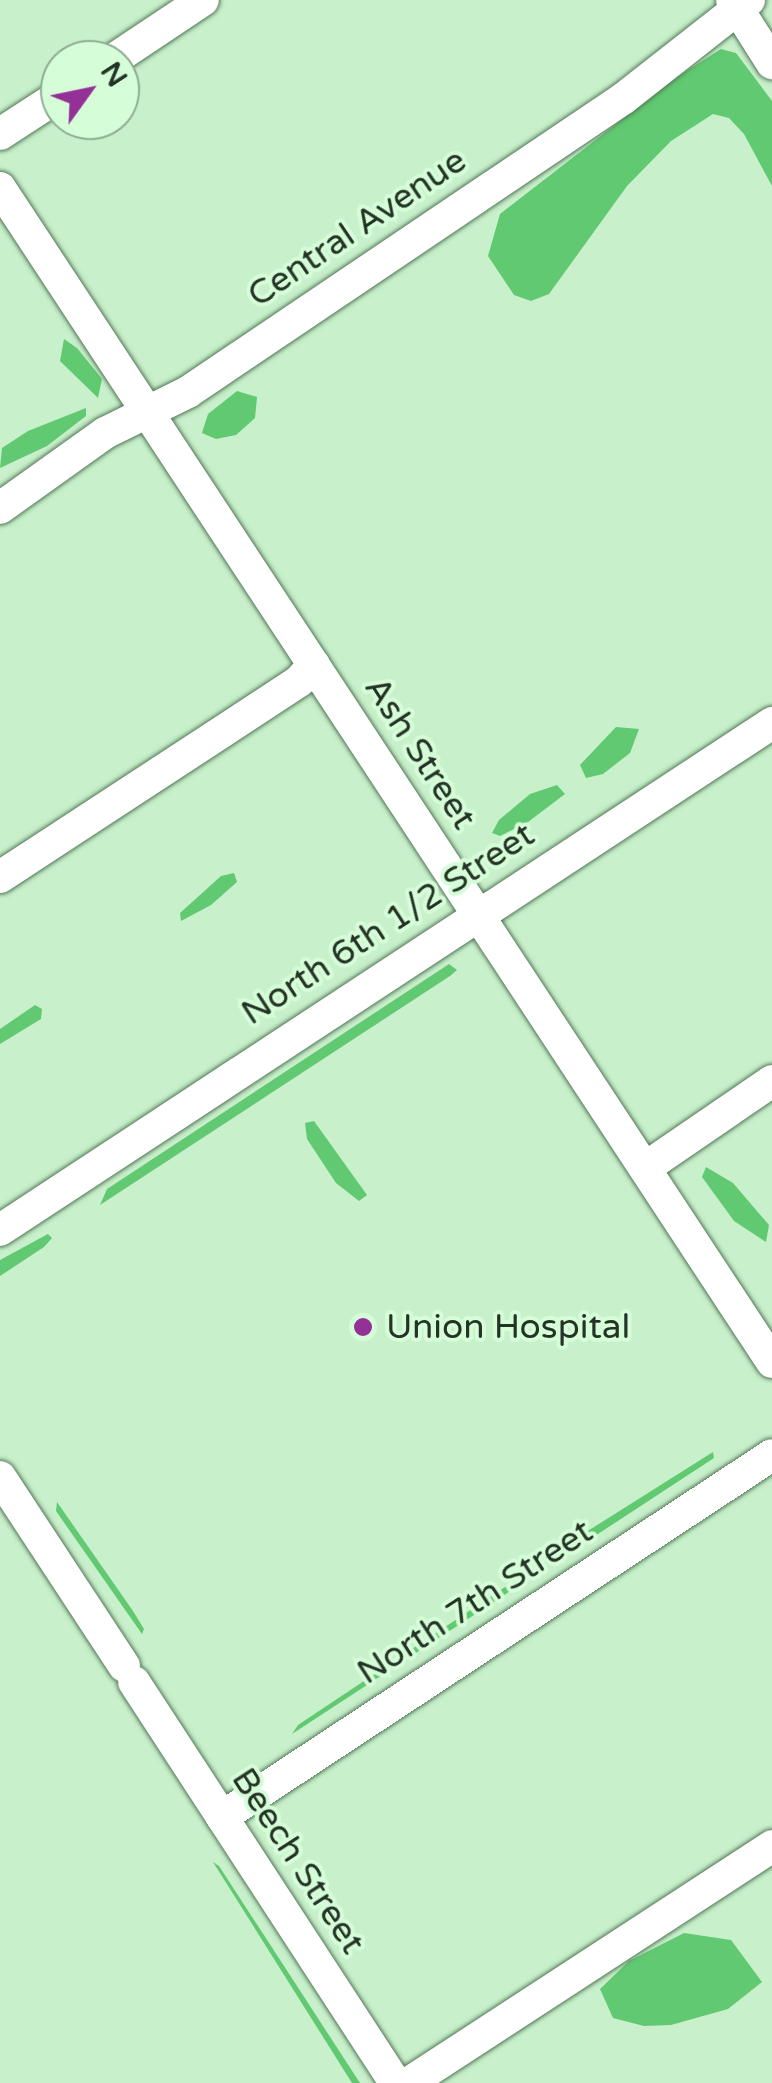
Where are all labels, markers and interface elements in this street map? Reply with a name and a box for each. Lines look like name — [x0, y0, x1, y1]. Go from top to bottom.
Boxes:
north arrow — [40, 40, 140, 140]
text: N — [93, 56, 134, 93]
street label: Central Avenue — [240, 140, 474, 316]
street label: Ash Street — [355, 669, 485, 837]
street label: North 6th 1/2 Street — [234, 814, 542, 1034]
place label: Union Hospital — [386, 1306, 630, 1348]
marker: Union Hospital — [350, 1314, 376, 1340]
street label: North 7th Street — [350, 1510, 600, 1694]
street label: Beech Street — [222, 1760, 374, 1962]

